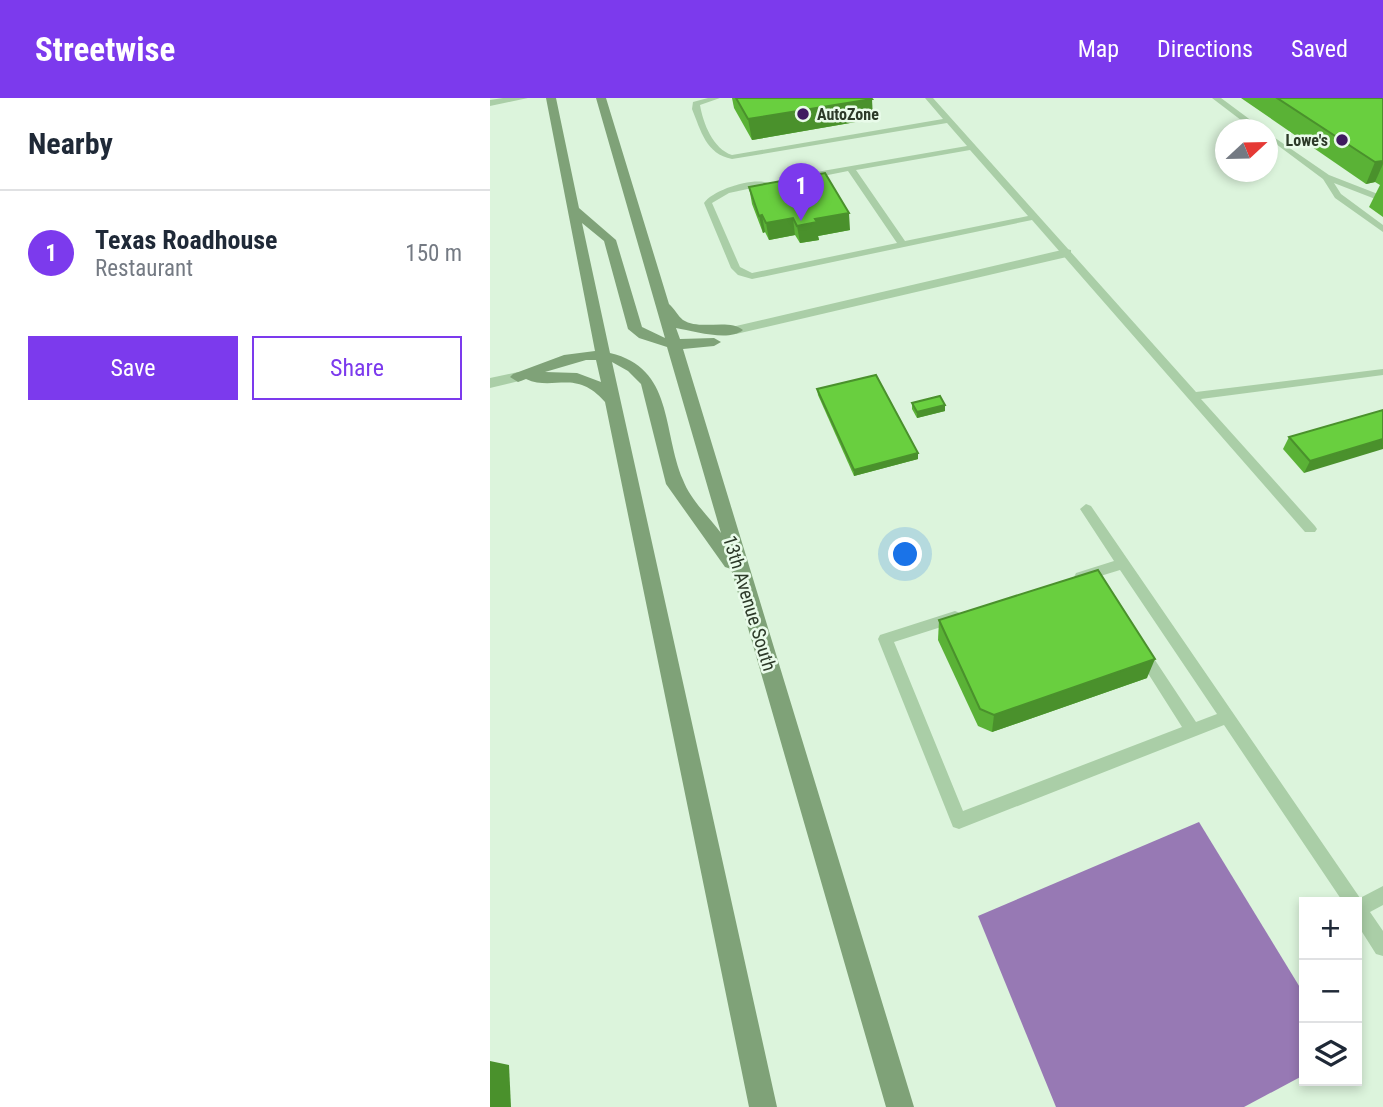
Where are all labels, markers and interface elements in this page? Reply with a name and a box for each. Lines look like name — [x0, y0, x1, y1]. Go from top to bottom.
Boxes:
text: Streetwise — [35, 30, 175, 69]
text: Map — [1078, 35, 1119, 63]
text: Directions — [1157, 35, 1253, 63]
text: Saved — [1291, 35, 1348, 63]
place label: AutoZone — [817, 105, 879, 124]
marker: AutoZone — [795, 106, 811, 122]
north arrow — [1215, 119, 1278, 182]
text: Nearby — [28, 126, 113, 161]
place label: Lowe's — [1286, 131, 1328, 150]
marker: Lowe's — [1334, 132, 1350, 148]
pin: 1 — [778, 163, 824, 221]
text: Texas Roadhouse — [95, 225, 277, 255]
text: 1 — [45, 240, 57, 267]
text: 150 m — [405, 240, 462, 267]
text: Restaurant — [95, 255, 193, 282]
button: Save — [28, 336, 238, 400]
button: Share — [252, 336, 462, 400]
street label: 13th Avenue South — [718, 533, 781, 674]
your location — [888, 537, 922, 571]
map controls — [1299, 897, 1362, 1086]
button: + — [1299, 897, 1362, 960]
button: − — [1299, 960, 1362, 1023]
button: layers — [1299, 1023, 1362, 1086]

